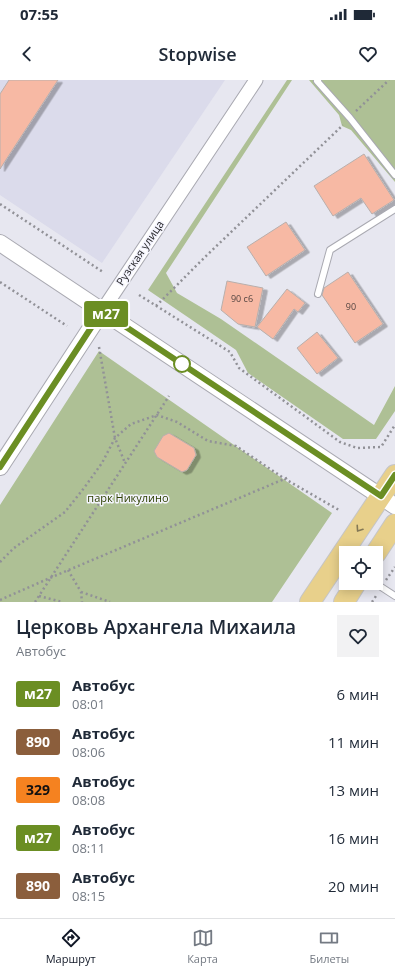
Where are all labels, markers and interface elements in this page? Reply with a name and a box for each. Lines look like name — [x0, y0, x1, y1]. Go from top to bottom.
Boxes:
text: 07:55 — [20, 4, 59, 24]
text: Stopwise — [158, 42, 237, 66]
icon: back — [16, 43, 38, 65]
icon: heart — [357, 43, 379, 65]
street label: Рузская улица — [112, 217, 167, 288]
house number: 90 с6 — [231, 292, 253, 305]
house number: 90 — [346, 300, 356, 313]
line badge: м27 — [83, 301, 129, 327]
text: м27 — [92, 304, 120, 323]
unlabelled marker — [173, 355, 191, 373]
park label: парк Никулино — [87, 490, 169, 505]
one-way arrow — [357, 524, 364, 531]
map controls — [339, 546, 383, 590]
button: locate — [339, 546, 383, 590]
text: Церковь Архангела Михаила — [16, 614, 296, 640]
button: heart — [337, 615, 379, 657]
text: Автобус — [16, 642, 66, 660]
text: Автобус — [72, 675, 135, 695]
text: м27 — [24, 684, 52, 703]
text: 6 мин — [336, 684, 379, 704]
text: 08:01 — [72, 695, 105, 713]
text: Автобус — [72, 723, 135, 743]
text: 890 — [26, 732, 50, 751]
text: 11 мин — [328, 732, 379, 752]
text: 08:06 — [72, 743, 105, 761]
text: Автобус — [72, 771, 135, 791]
text: 329 — [26, 780, 50, 799]
text: 13 мин — [328, 780, 379, 800]
text: 08:08 — [72, 791, 105, 809]
text: Автобус — [72, 819, 135, 839]
text: м27 — [24, 828, 52, 847]
text: 16 мин — [328, 828, 379, 848]
text: 08:11 — [72, 839, 105, 857]
text: Автобус — [72, 867, 135, 887]
text: 890 — [26, 876, 50, 895]
text: 20 мин — [328, 876, 379, 896]
text: 08:15 — [72, 887, 105, 905]
tab: Маршрут — [46, 927, 96, 966]
tab: Карта — [187, 927, 218, 966]
tab: Билеты — [309, 927, 349, 966]

